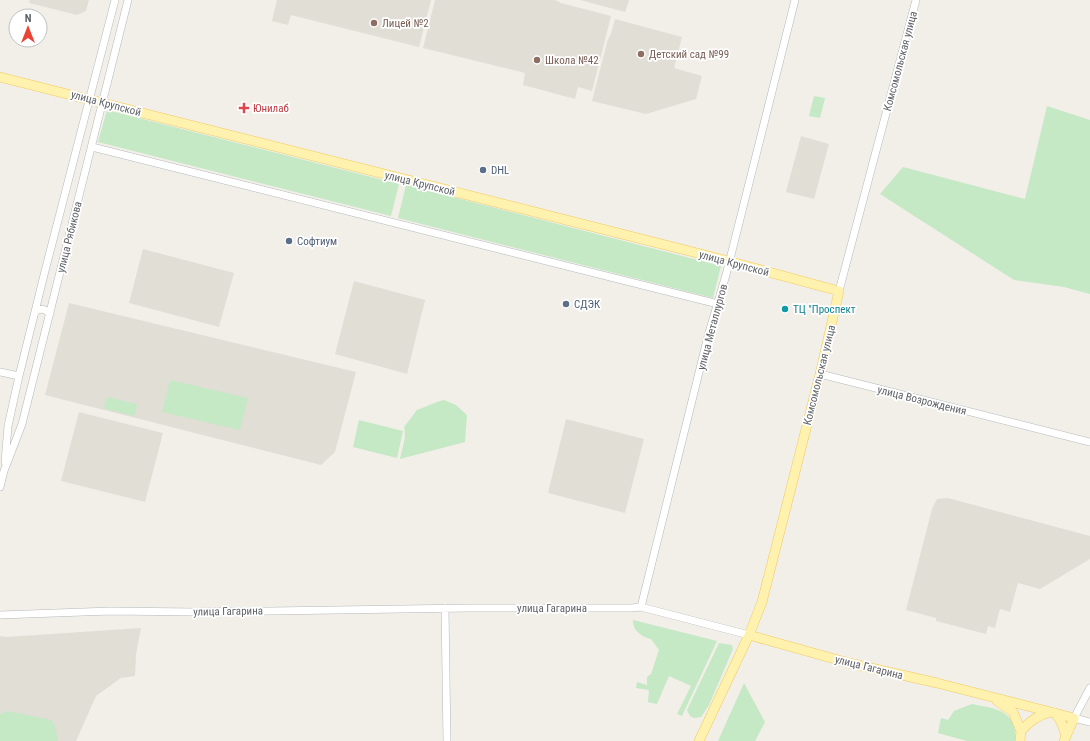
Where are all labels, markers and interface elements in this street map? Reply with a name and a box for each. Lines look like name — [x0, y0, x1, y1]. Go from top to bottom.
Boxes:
north arrow — [8, 8, 48, 48]
street label: Комсомольская улица — [881, 10, 920, 112]
text: N — [25, 12, 32, 25]
place label: Лицей №2 — [382, 17, 429, 30]
marker: Лицей №2 — [369, 18, 379, 28]
place label: Детский сад №99 — [649, 48, 729, 61]
marker: Детский сад №99 — [636, 49, 646, 59]
place label: Школа №42 — [545, 54, 599, 67]
marker: Школа №42 — [532, 55, 542, 65]
street label: улица Крупской — [69, 88, 142, 119]
marker: Юнилаб — [238, 102, 250, 114]
place label: Юнилаб — [253, 102, 289, 115]
place label: DHL — [491, 164, 509, 177]
marker: DHL — [478, 165, 488, 175]
street label: улица Крупской — [383, 168, 456, 199]
street label: улица Рябикова — [54, 200, 85, 274]
place label: Софтиум — [297, 235, 337, 248]
marker: Софтиум — [284, 236, 294, 246]
street label: улица Крупской — [697, 248, 770, 279]
street label: улица Металлургов — [695, 283, 730, 372]
place label: СДЭК — [574, 298, 601, 311]
marker: СДЭК — [561, 299, 571, 309]
place label: ТЦ "Проспект — [793, 303, 856, 316]
marker: ТЦ "Проспект — [780, 304, 790, 314]
street label: Комсомольская улица — [801, 324, 838, 427]
street label: улица Возрождения — [876, 383, 968, 418]
street label: улица Гагарина — [517, 602, 587, 615]
street label: улица Гагарина — [193, 604, 263, 619]
street label: улица Гагарина — [833, 653, 904, 682]

